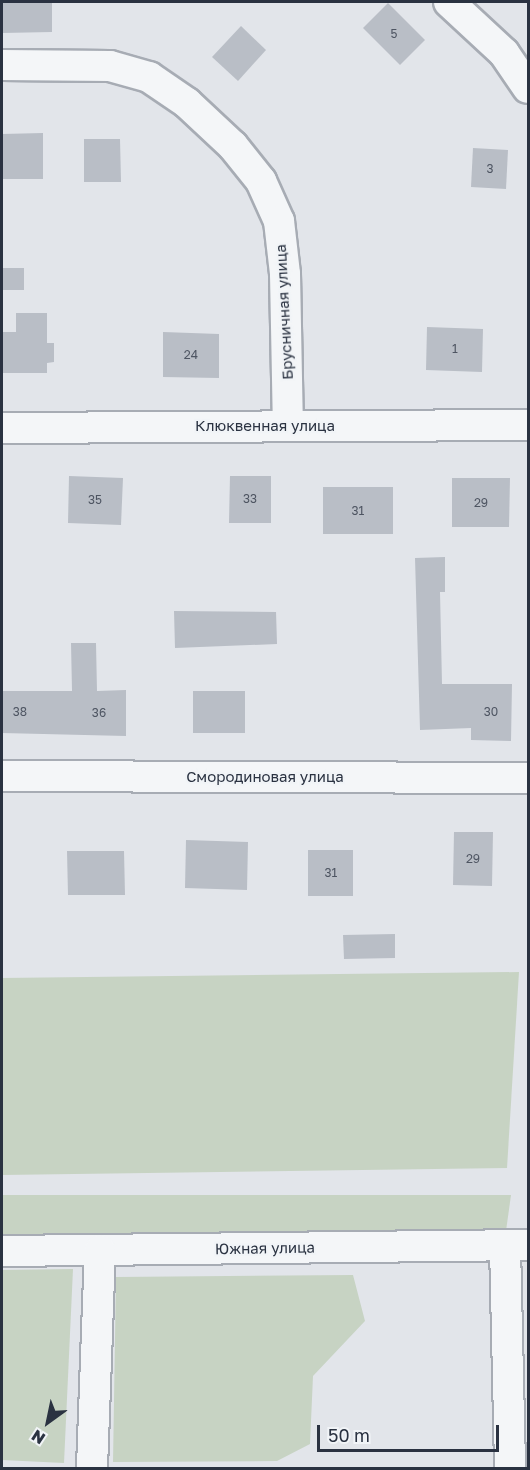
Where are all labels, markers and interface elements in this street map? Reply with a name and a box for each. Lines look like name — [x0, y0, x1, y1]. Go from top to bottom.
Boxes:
house number: 5 — [391, 27, 397, 41]
house number: 3 — [486, 162, 494, 176]
street label: Брусничная улица — [271, 244, 297, 380]
house number: 1 — [452, 342, 458, 356]
house number: 24 — [184, 348, 198, 362]
street label: Клюквенная улица — [195, 417, 335, 435]
house number: 33 — [243, 492, 257, 506]
house number: 35 — [88, 493, 102, 507]
house number: 29 — [474, 496, 488, 510]
house number: 31 — [352, 504, 364, 518]
house number: 38 — [13, 705, 27, 719]
house number: 30 — [484, 705, 498, 719]
house number: 36 — [92, 706, 106, 720]
street label: Смородиновая улица — [186, 768, 344, 786]
house number: 29 — [466, 852, 480, 866]
house number: 31 — [325, 866, 337, 880]
street label: Южная улица — [215, 1238, 315, 1258]
north arrow — [18, 1392, 78, 1452]
scale bar — [320, 1413, 502, 1451]
text: 50 m — [328, 1424, 370, 1446]
text: N — [28, 1425, 49, 1449]

